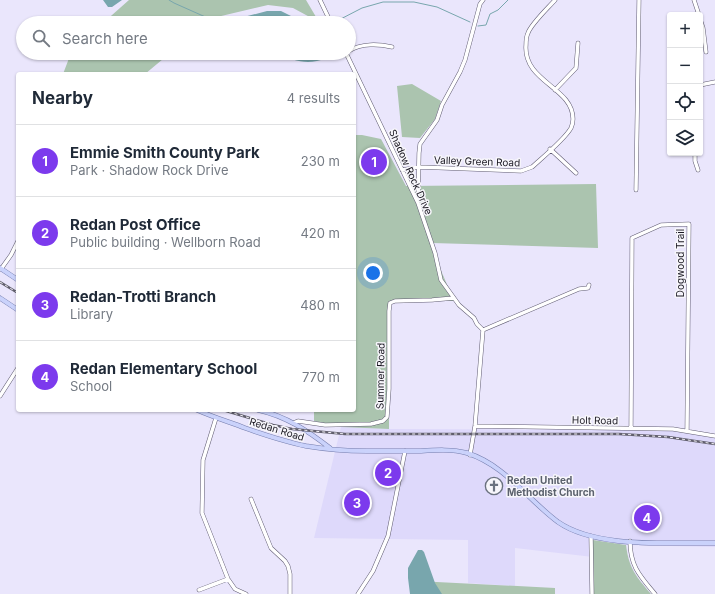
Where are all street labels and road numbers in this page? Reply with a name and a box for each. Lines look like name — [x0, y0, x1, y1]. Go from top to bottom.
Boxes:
street label: Shadow Rock Drive — [387, 128, 435, 217]
street label: Valley Green Road — [434, 153, 520, 169]
street label: Dogwood Trail — [674, 229, 686, 297]
street label: Summer Road — [373, 343, 387, 409]
street label: Holt Road — [572, 414, 618, 426]
street label: Redan Road — [248, 415, 306, 443]

